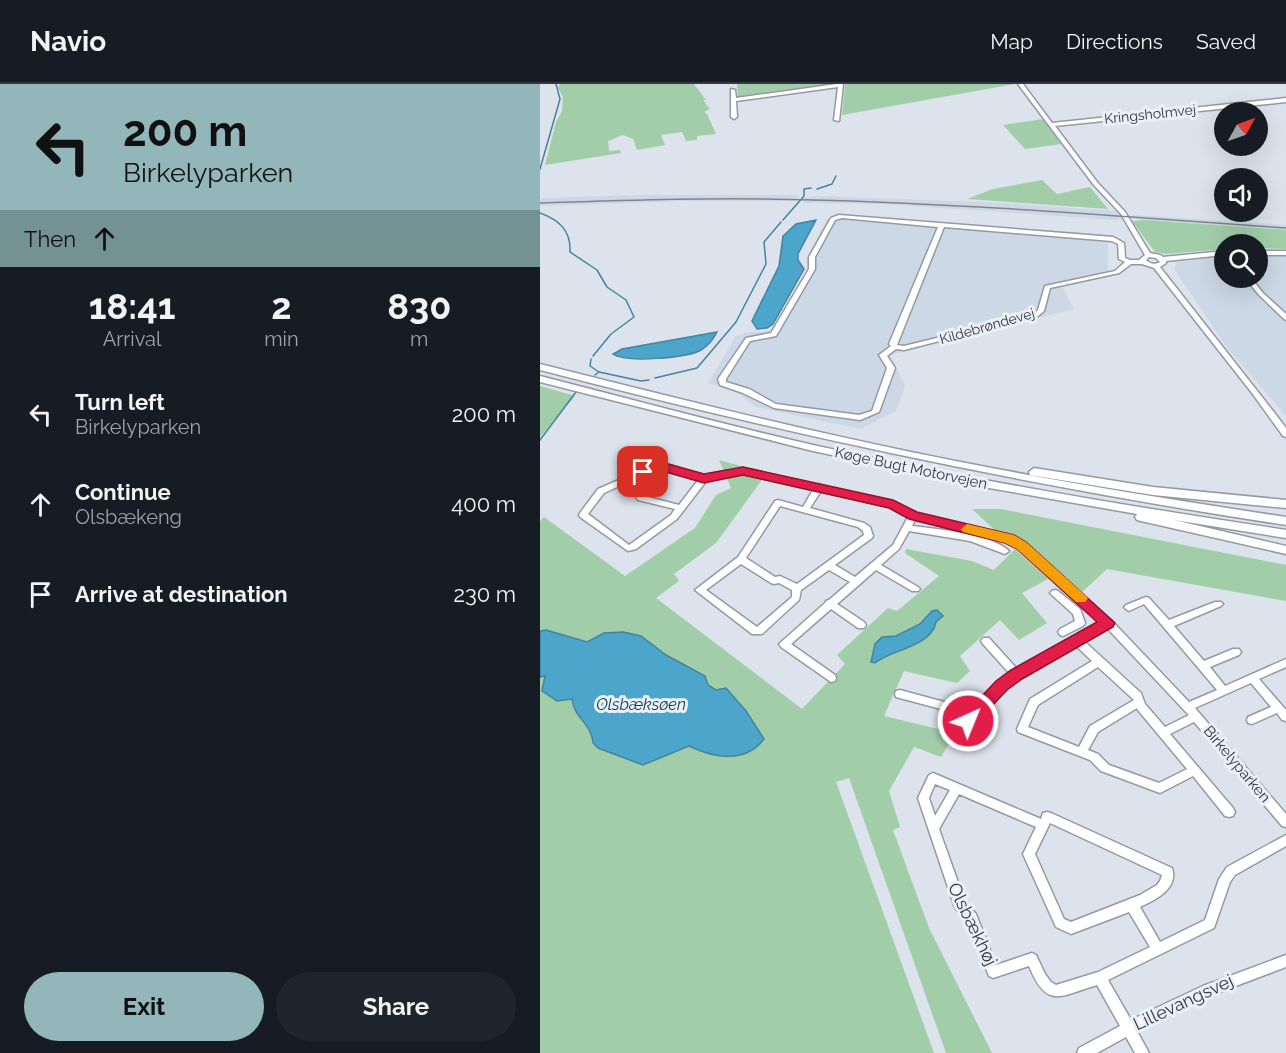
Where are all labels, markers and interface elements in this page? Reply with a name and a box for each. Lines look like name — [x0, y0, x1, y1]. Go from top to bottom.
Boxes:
text: Navio — [30, 25, 106, 58]
text: Map — [990, 29, 1033, 54]
text: Directions — [1066, 29, 1163, 54]
text: Saved — [1196, 29, 1256, 54]
street label: Kringsholmvej — [1103, 101, 1197, 127]
north arrow — [1214, 102, 1268, 156]
map controls — [1214, 102, 1268, 288]
text: 200 m — [123, 107, 247, 156]
icon: left — [24, 108, 102, 186]
text: Birkelyparken — [123, 157, 293, 188]
button: sound — [1214, 168, 1268, 222]
icon: ahead — [88, 222, 121, 255]
text: Then — [24, 226, 76, 252]
button: search — [1214, 234, 1268, 288]
text: 18:41 — [89, 285, 175, 327]
text: 2 — [271, 285, 292, 327]
text: 830 — [387, 285, 451, 327]
street label: Kildebrøndevej — [938, 305, 1036, 347]
text: Arrival — [103, 327, 161, 351]
text: min — [264, 327, 299, 351]
text: m — [410, 327, 428, 351]
text: Turn left — [75, 389, 165, 415]
icon: left — [24, 398, 57, 431]
text: 200 m — [452, 401, 516, 427]
text: Birkelyparken — [75, 415, 201, 439]
street label: Køge Bugt Motorvejen — [833, 443, 989, 493]
pin — [617, 446, 668, 497]
icon: arrive — [626, 455, 659, 488]
text: Continue — [75, 479, 171, 505]
icon: ahead — [24, 488, 57, 521]
text: 400 m — [451, 491, 516, 517]
text: Olsbækeng — [75, 505, 182, 529]
icon: arrive — [24, 578, 57, 611]
text: Arrive at destination — [75, 581, 288, 607]
text: 230 m — [453, 581, 516, 607]
position arrow — [936, 689, 1000, 753]
water label: Olsbæksøen — [596, 695, 686, 714]
street label: Birkelyparken — [1200, 722, 1274, 806]
street label: Olsbækhøj — [944, 879, 1002, 969]
street label: Lillevangsvej — [1130, 970, 1236, 1034]
button: Exit — [24, 972, 264, 1041]
button: Share — [276, 972, 516, 1041]

